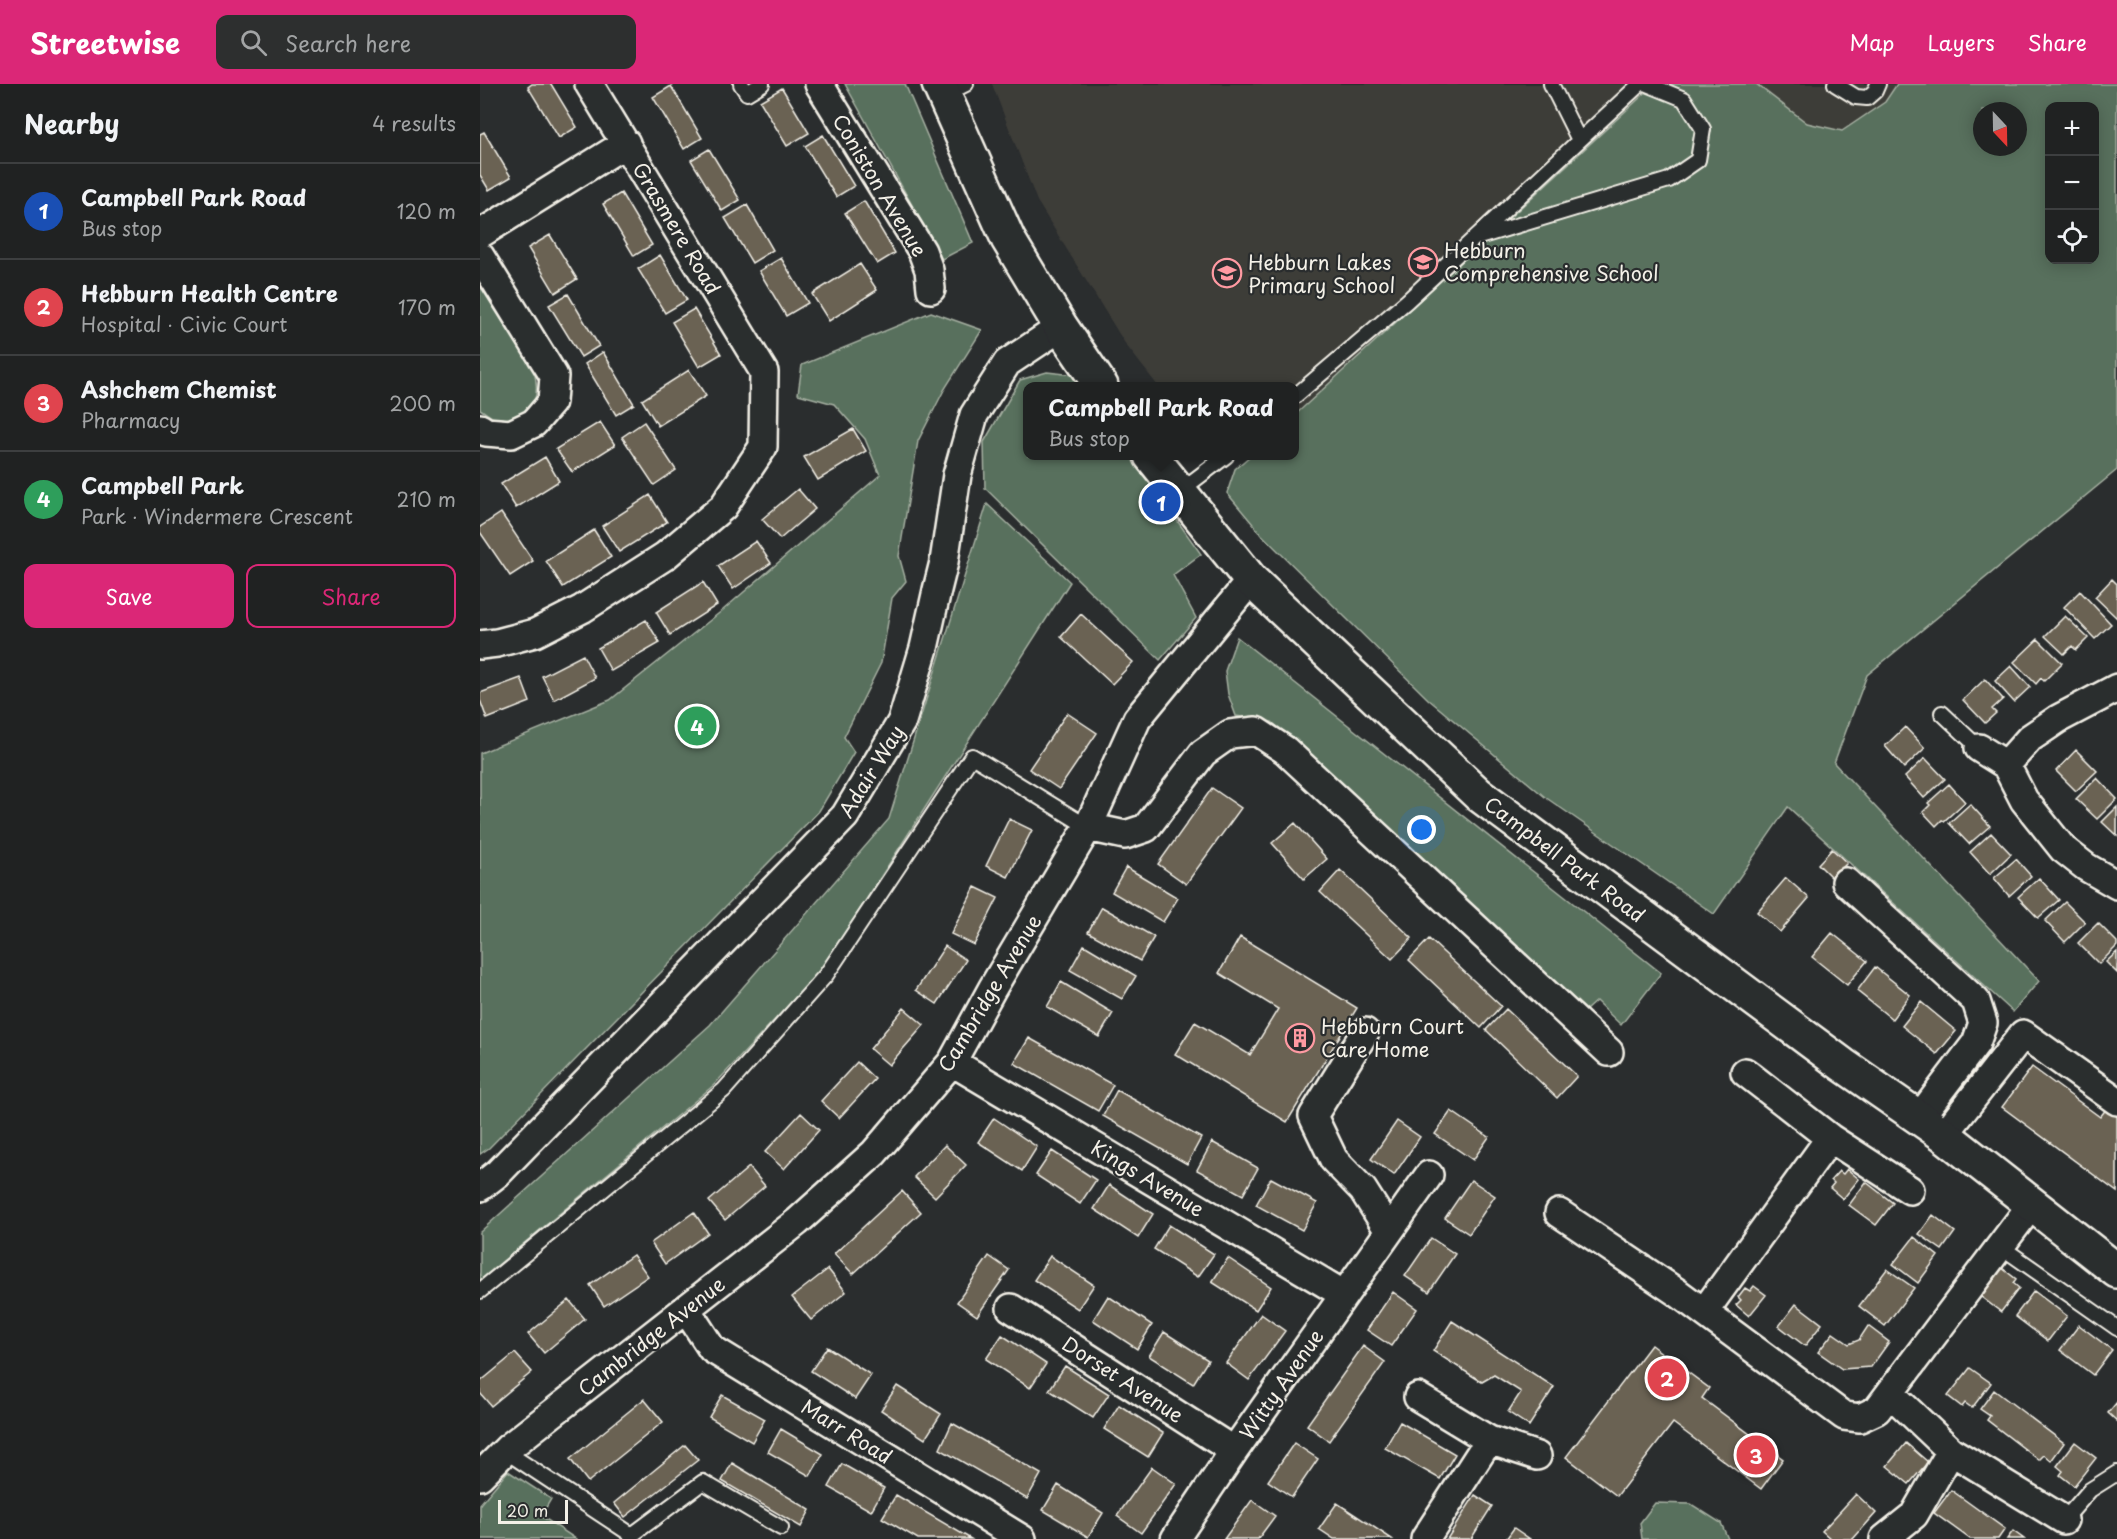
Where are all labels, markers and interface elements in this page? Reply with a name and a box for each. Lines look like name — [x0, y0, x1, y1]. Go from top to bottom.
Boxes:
search box — [216, 15, 636, 69]
text: Streetwise — [30, 21, 180, 64]
icon: search — [237, 26, 270, 59]
text: Search here — [285, 26, 411, 59]
text: Map — [1850, 26, 1894, 58]
text: Layers — [1927, 26, 1995, 58]
text: Share — [2028, 26, 2087, 58]
north arrow — [1973, 102, 2027, 156]
map controls — [2045, 102, 2099, 264]
button: + — [2045, 102, 2099, 156]
text: Nearby — [24, 104, 119, 143]
text: 4 results — [372, 108, 456, 138]
street label: Coniston Avenue — [825, 108, 935, 262]
street label: Grasmere Road — [626, 156, 728, 300]
button: − — [2045, 156, 2099, 210]
text: Campbell Park Road — [81, 180, 306, 213]
text: 1 — [39, 196, 48, 226]
text: 120 m — [397, 196, 456, 226]
button: locate — [2045, 210, 2099, 264]
text: Bus stop — [81, 213, 162, 243]
place label: Hebburn Comprehensive School — [1444, 235, 1659, 288]
school or university icon: Hebburn Comprehensive School — [1407, 246, 1439, 278]
place label: Hebburn Lakes Primary School — [1248, 247, 1395, 300]
school or university icon: Hebburn Lakes Primary School — [1211, 257, 1243, 289]
text: Hebburn Health Centre — [81, 276, 338, 309]
text: 2 — [36, 292, 51, 322]
text: 170 m — [398, 292, 456, 322]
text: Hospital · Civic Court — [81, 309, 287, 339]
text: Ashchem Chemist — [81, 372, 277, 405]
popup — [1023, 382, 1299, 460]
text: 3 — [37, 388, 50, 418]
text: 200 m — [389, 388, 456, 418]
text: Campbell Park Road — [1048, 390, 1274, 423]
text: Pharmacy — [81, 405, 181, 435]
text: Bus stop — [1048, 423, 1130, 453]
text: Campbell Park — [81, 468, 244, 501]
pin: 1 — [1142, 480, 1180, 524]
text: 4 — [37, 484, 50, 514]
text: 210 m — [397, 484, 456, 514]
text: Park · Windermere Crescent — [81, 501, 353, 531]
button: Save — [24, 564, 234, 628]
button: Share — [246, 564, 456, 628]
pin: 4 — [678, 704, 716, 748]
street label: Adair Way — [831, 719, 911, 823]
street label: Campbell Park Road — [1478, 789, 1652, 929]
your location — [1407, 815, 1436, 844]
street label: Cambridge Avenue — [930, 908, 1048, 1078]
place label: Hebburn Court Care Home — [1321, 1011, 1464, 1064]
building icon: Hebburn Court Care Home — [1284, 1022, 1316, 1054]
street label: Kings Avenue — [1086, 1132, 1210, 1224]
street label: Cambridge Avenue — [571, 1269, 731, 1403]
street label: Witty Avenue — [1232, 1322, 1330, 1445]
street label: Dorset Avenue — [1056, 1328, 1190, 1430]
pin: 2 — [1648, 1356, 1686, 1400]
street label: Marr Road — [796, 1391, 898, 1471]
pin: 3 — [1736, 1432, 1776, 1478]
scale bar — [498, 1497, 568, 1524]
text: 20 m — [507, 1498, 548, 1522]

